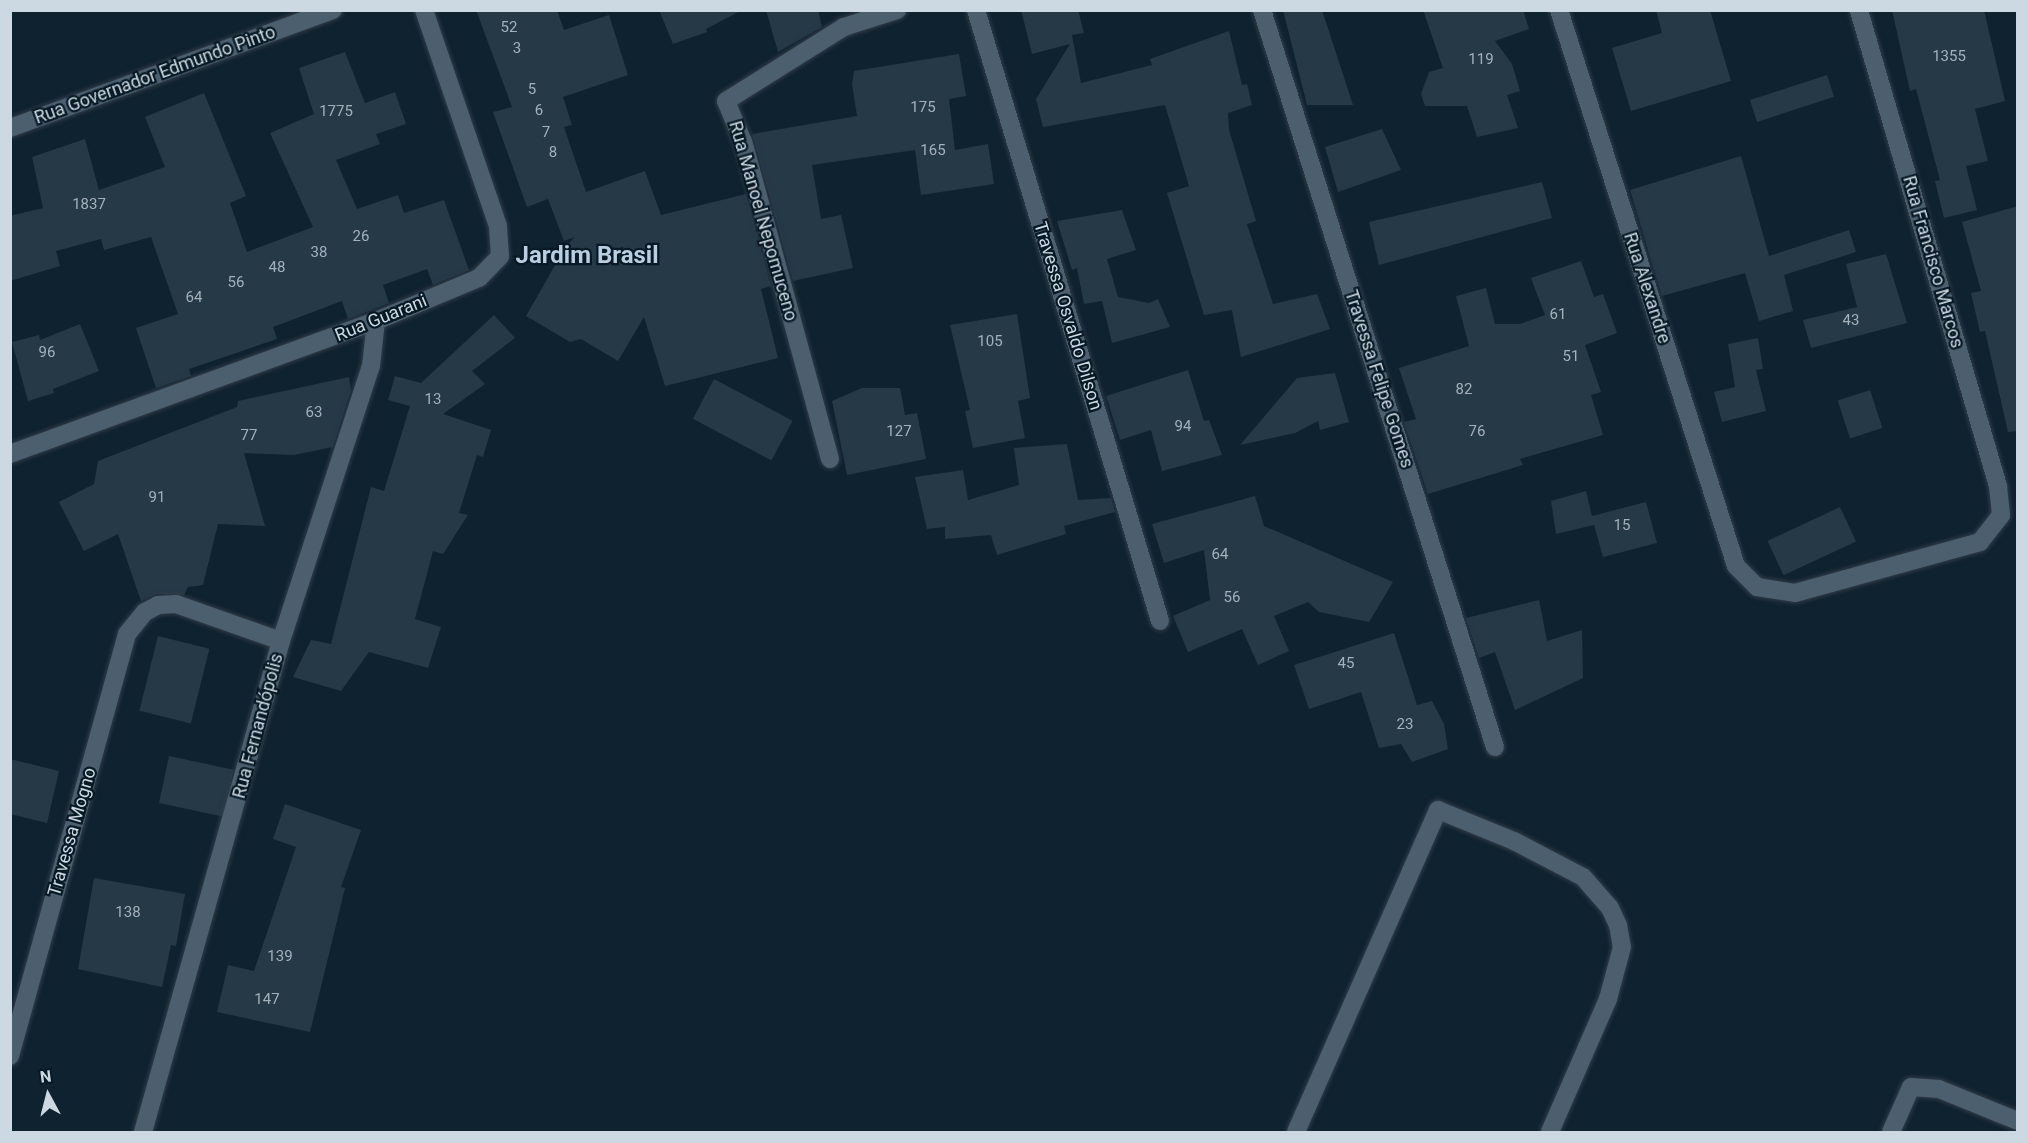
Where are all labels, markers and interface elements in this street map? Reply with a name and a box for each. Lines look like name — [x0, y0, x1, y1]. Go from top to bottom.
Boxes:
house number: 52 — [501, 19, 517, 37]
street label: Rua Governador Edmundo Pinto — [31, 21, 279, 129]
house number: 3 — [513, 40, 521, 58]
house number: 1355 — [1932, 48, 1966, 66]
house number: 119 — [1468, 51, 1494, 69]
house number: 5 — [528, 81, 536, 99]
house number: 175 — [910, 99, 936, 117]
house number: 6 — [535, 102, 543, 120]
house number: 1775 — [319, 103, 353, 121]
street label: Rua Manoel Nepomuceno — [724, 119, 802, 323]
house number: 7 — [542, 124, 550, 142]
house number: 165 — [920, 142, 946, 160]
house number: 8 — [549, 144, 557, 162]
street label: Rua Francisco Marcos — [1898, 173, 1968, 351]
house number: 1837 — [72, 196, 106, 214]
street label: Travessa Osvaldo Dilson — [1029, 219, 1107, 413]
house number: 26 — [353, 228, 369, 246]
street label: Rua Alexandre — [1619, 230, 1675, 346]
district label: Jardim Brasil — [515, 242, 659, 270]
house number: 38 — [311, 244, 327, 262]
house number: 48 — [269, 259, 285, 277]
house number: 56 — [228, 274, 244, 292]
street label: Travessa Felipe Gomes — [1340, 287, 1418, 471]
house number: 64 — [186, 289, 202, 307]
street label: Rua Guarani — [332, 290, 430, 346]
house number: 61 — [1550, 306, 1566, 324]
house number: 43 — [1843, 312, 1859, 330]
house number: 105 — [977, 333, 1003, 351]
house number: 96 — [39, 344, 55, 362]
house number: 51 — [1563, 348, 1579, 366]
house number: 82 — [1456, 381, 1472, 399]
house number: 13 — [425, 391, 441, 409]
house number: 63 — [306, 404, 322, 422]
house number: 94 — [1175, 418, 1191, 436]
house number: 127 — [886, 423, 912, 441]
house number: 76 — [1469, 423, 1485, 441]
house number: 77 — [241, 427, 257, 445]
house number: 91 — [149, 489, 165, 507]
house number: 15 — [1614, 517, 1630, 535]
house number: 64 — [1212, 546, 1228, 564]
house number: 56 — [1224, 589, 1240, 607]
street label: Rua Fernandópolis — [228, 651, 288, 801]
house number: 45 — [1338, 655, 1354, 673]
house number: 23 — [1397, 716, 1413, 734]
street label: Travessa Mogno — [43, 765, 101, 899]
house number: 138 — [115, 904, 141, 922]
house number: 139 — [267, 948, 293, 966]
house number: 147 — [254, 991, 280, 1009]
north arrow — [18, 1065, 78, 1125]
text: N — [39, 1067, 53, 1087]

